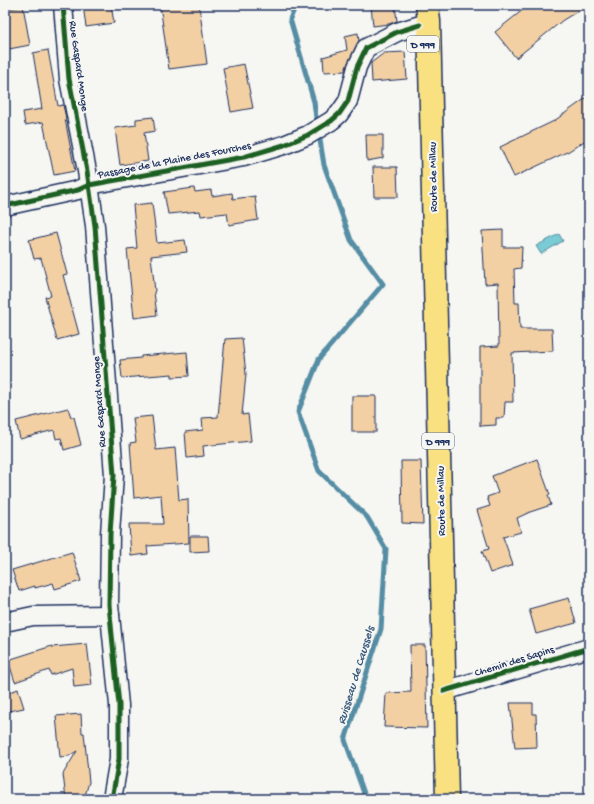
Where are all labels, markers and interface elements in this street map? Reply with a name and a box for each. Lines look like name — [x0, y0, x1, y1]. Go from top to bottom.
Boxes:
street label: Rue Gaspard Monge — [66, 20, 90, 113]
road number: D 999 — [407, 36, 439, 52]
street label: Passage de la Plaine des Fourches — [96, 140, 253, 182]
street label: Route de Millau — [427, 142, 441, 212]
street label: Rue Gaspard Monge — [91, 356, 109, 448]
road number: D 999 — [422, 433, 454, 449]
street label: Route de Millau — [435, 466, 449, 536]
water label: Ruisseau de Caussels — [335, 623, 379, 726]
street label: Chemin des Sapins — [473, 644, 557, 680]

